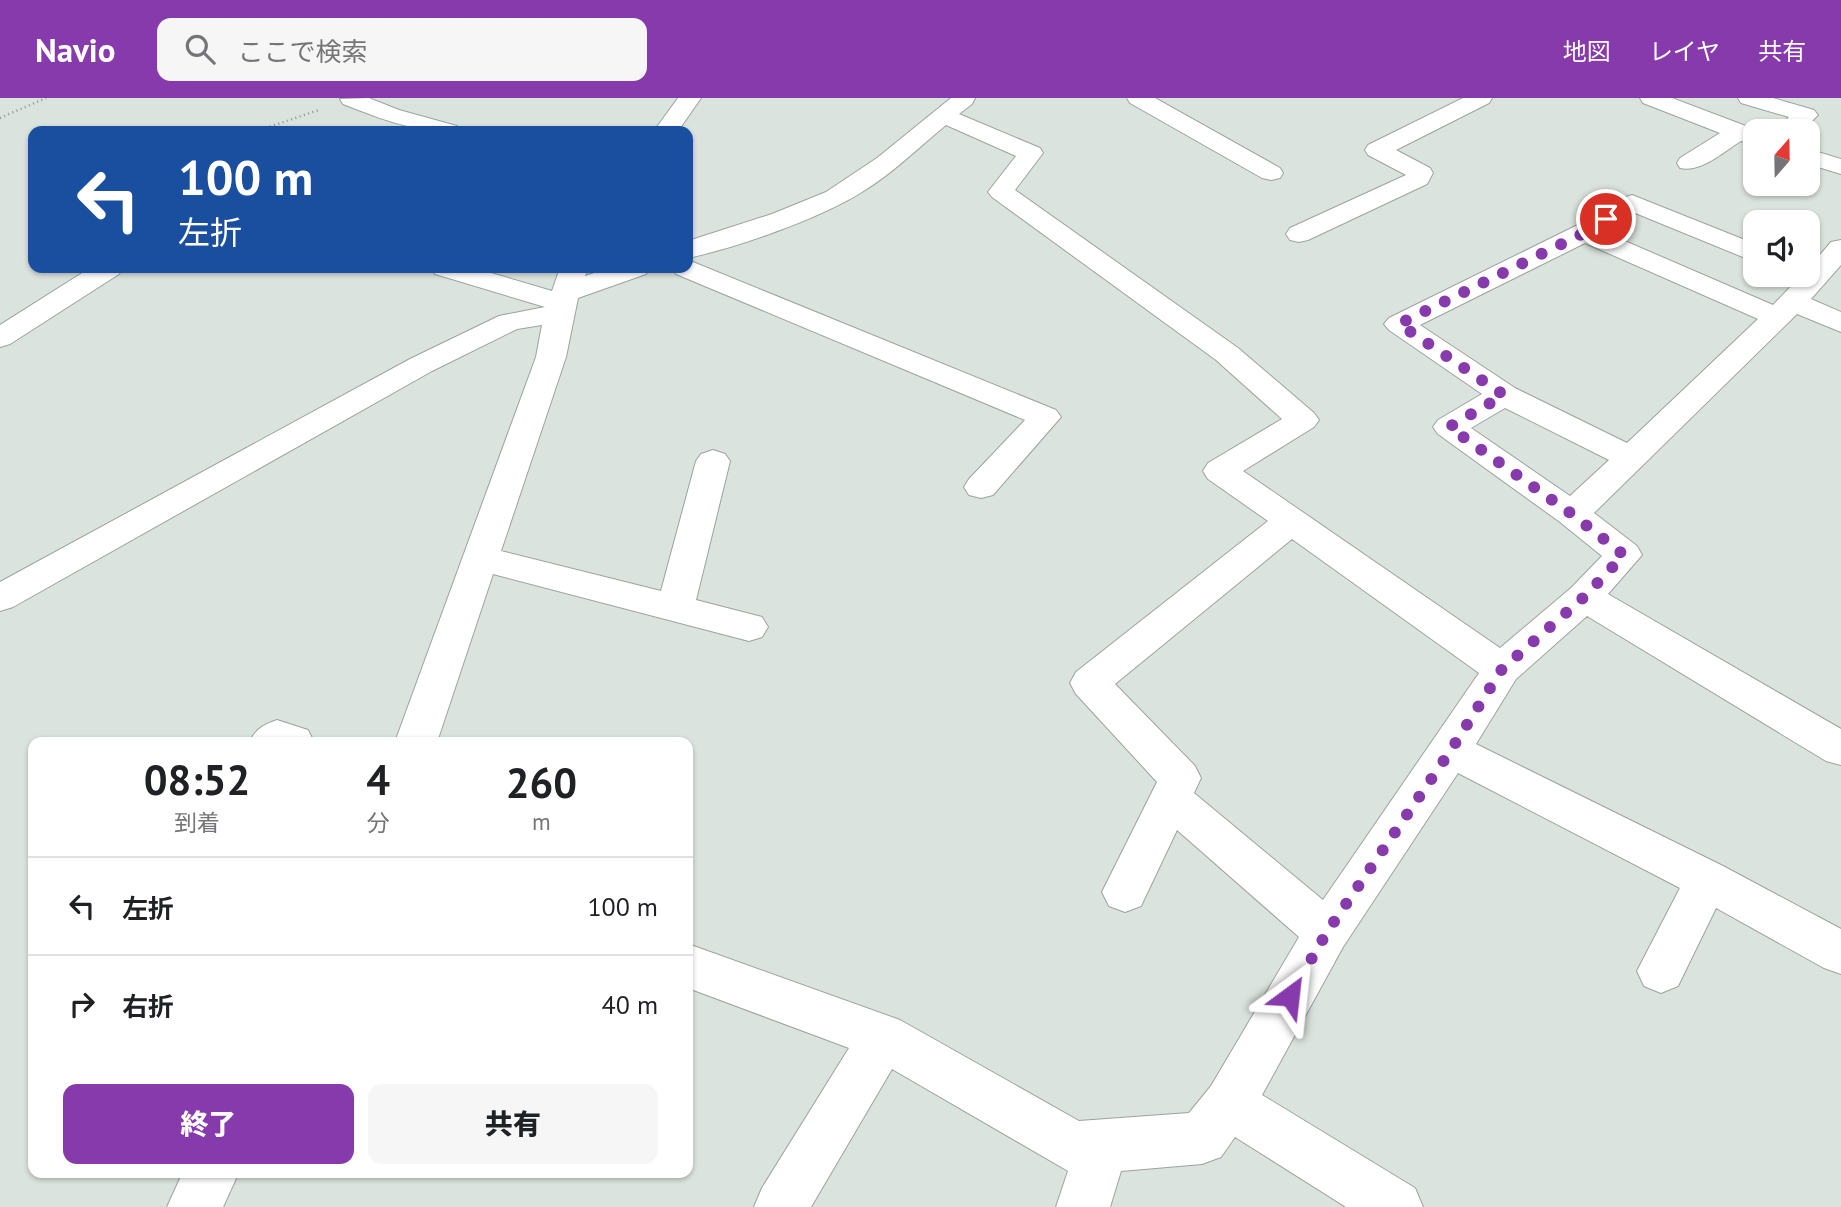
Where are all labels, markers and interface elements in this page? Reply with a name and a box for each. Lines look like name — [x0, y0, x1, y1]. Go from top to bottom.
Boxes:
search box — [157, 18, 647, 81]
text: Navio — [35, 28, 115, 71]
icon: search — [181, 30, 219, 68]
text: ここで検索 — [237, 35, 367, 68]
text: 地図 — [1563, 36, 1611, 67]
text: レイヤ — [1649, 36, 1720, 67]
text: 共有 — [1758, 36, 1806, 67]
north arrow — [1743, 119, 1820, 196]
map controls — [1743, 119, 1820, 287]
text: 100 m — [178, 145, 313, 209]
icon: left — [63, 154, 154, 245]
pin — [1576, 189, 1636, 249]
icon: arrive — [1587, 200, 1625, 238]
button: sound — [1743, 210, 1820, 287]
text: 左折 — [178, 211, 242, 253]
text: 08:52 — [144, 752, 250, 807]
text: 4 — [366, 752, 390, 807]
text: 260 — [506, 755, 577, 810]
text: m — [532, 807, 551, 836]
text: 到着 — [174, 808, 220, 837]
text: 分 — [367, 808, 390, 837]
icon: left — [63, 887, 101, 925]
text: 100 m — [587, 890, 658, 923]
text: 左折 — [122, 892, 174, 925]
position arrow — [1253, 959, 1327, 1033]
icon: right — [63, 985, 101, 1023]
text: 40 m — [602, 988, 658, 1021]
text: 右折 — [122, 990, 174, 1023]
button: 終了 — [63, 1084, 354, 1164]
button: 共有 — [368, 1084, 658, 1164]

